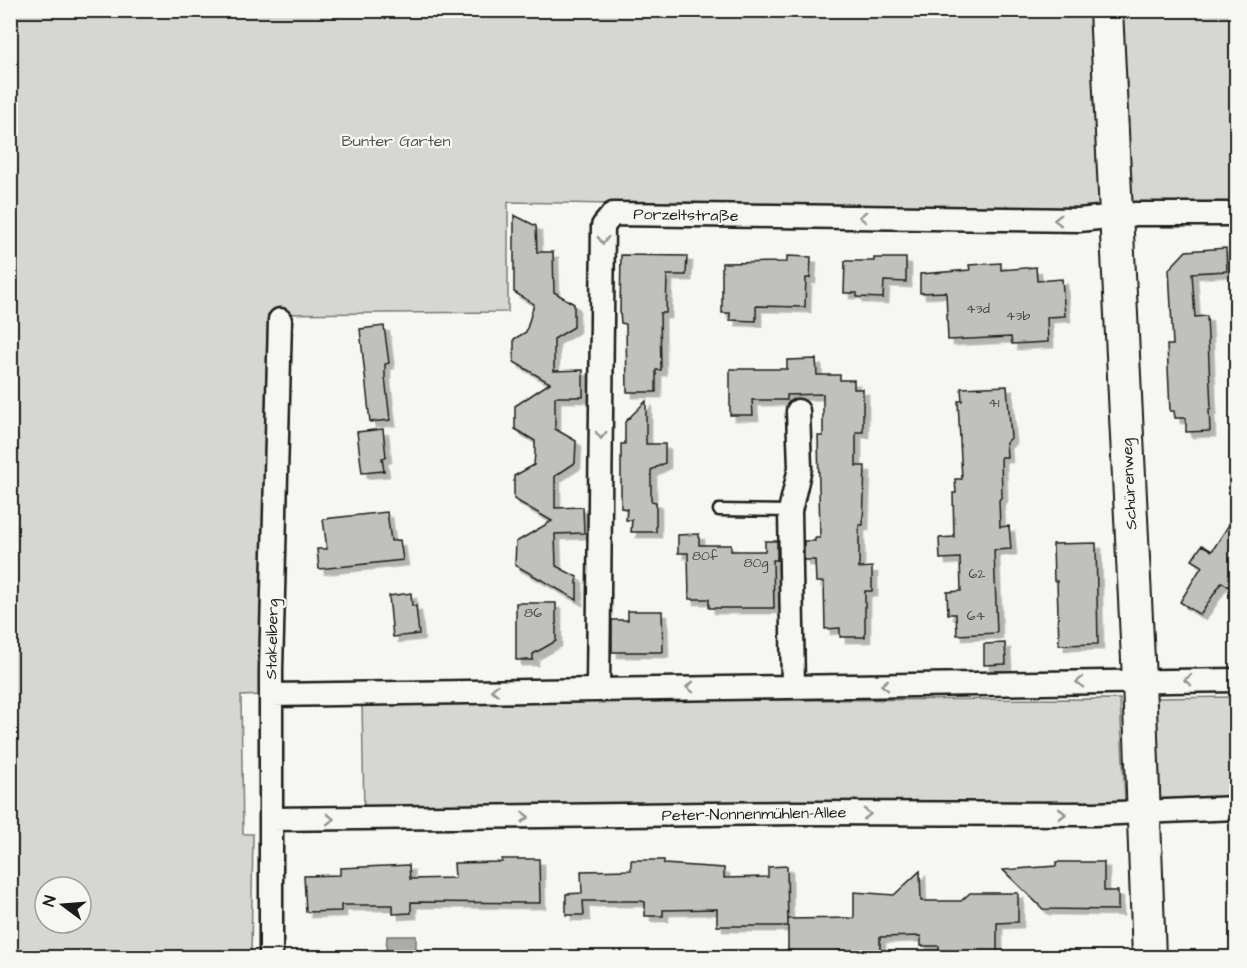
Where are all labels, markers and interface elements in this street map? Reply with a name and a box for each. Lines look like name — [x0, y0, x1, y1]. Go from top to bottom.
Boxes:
park label: Bunter Garten — [341, 130, 451, 152]
street label: Porzeltstraße — [633, 203, 739, 227]
one-way arrow — [858, 211, 867, 223]
one-way arrow — [1053, 214, 1062, 226]
one-way arrow — [596, 235, 609, 244]
house number: 43d — [966, 299, 990, 319]
house number: 43b — [1006, 306, 1030, 326]
house number: 41 — [988, 393, 1000, 413]
one-way arrow — [595, 430, 607, 439]
street label: Schürenweg — [1116, 438, 1143, 530]
house number: 80f — [692, 546, 719, 566]
house number: 80g — [743, 553, 769, 573]
house number: 62 — [969, 564, 985, 584]
street label: Stakelberg — [260, 599, 285, 680]
house number: 86 — [524, 603, 542, 623]
house number: 64 — [967, 606, 986, 626]
one-way arrow — [1183, 674, 1192, 687]
one-way arrow — [1076, 676, 1085, 689]
one-way arrow — [881, 679, 890, 691]
one-way arrow — [686, 681, 695, 693]
one-way arrow — [491, 684, 500, 696]
street label: Peter-Nonnenmühlen-Allee — [661, 801, 847, 827]
one-way arrow — [862, 808, 871, 820]
one-way arrow — [1057, 808, 1066, 820]
one-way arrow — [520, 811, 529, 823]
one-way arrow — [325, 813, 334, 825]
north arrow — [33, 875, 93, 935]
text: N — [38, 893, 61, 909]

